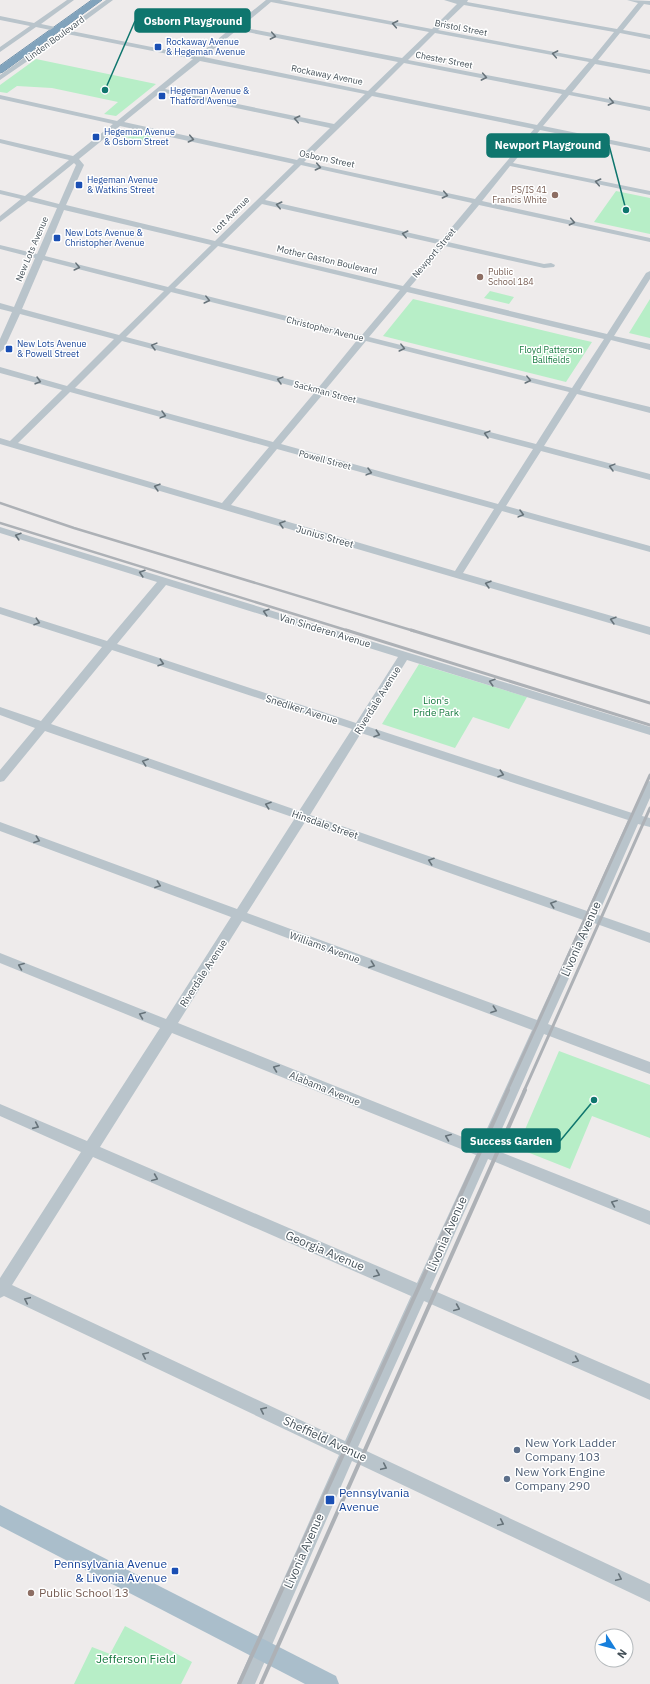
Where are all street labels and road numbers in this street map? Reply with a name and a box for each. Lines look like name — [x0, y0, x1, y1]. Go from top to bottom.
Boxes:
street label: Linden Boulevard — [23, 13, 86, 64]
street label: Bristol Street — [434, 17, 488, 38]
street label: Chester Street — [415, 49, 474, 70]
street label: Rockaway Avenue — [290, 62, 364, 87]
street label: Osborn Street — [298, 147, 356, 170]
street label: Lott Avenue — [210, 194, 252, 235]
street label: New Lots Avenue — [13, 215, 50, 283]
street label: Newport Street — [410, 225, 458, 280]
street label: Mother Gaston Boulevard — [276, 243, 378, 276]
street label: Christopher Avenue — [285, 314, 365, 343]
street label: Sackman Street — [293, 378, 357, 405]
street label: Powell Street — [298, 447, 353, 472]
street label: Junius Street — [295, 522, 356, 551]
street label: Van Sinderen Avenue — [278, 610, 373, 651]
street label: Riverdale Avenue — [351, 663, 404, 737]
street label: Snediker Avenue — [264, 692, 340, 727]
street label: Hinsdale Street — [290, 807, 360, 842]
street label: Livonia Avenue — [557, 899, 604, 979]
street label: Williams Avenue — [288, 929, 362, 966]
street label: Riverdale Avenue — [177, 937, 230, 1010]
street label: Alabama Avenue — [287, 1068, 363, 1109]
street label: Livonia Avenue — [423, 1194, 470, 1274]
street label: Georgia Avenue — [283, 1227, 367, 1274]
street label: Sheffield Avenue — [281, 1413, 370, 1465]
street label: Livonia Avenue — [280, 1511, 327, 1591]

